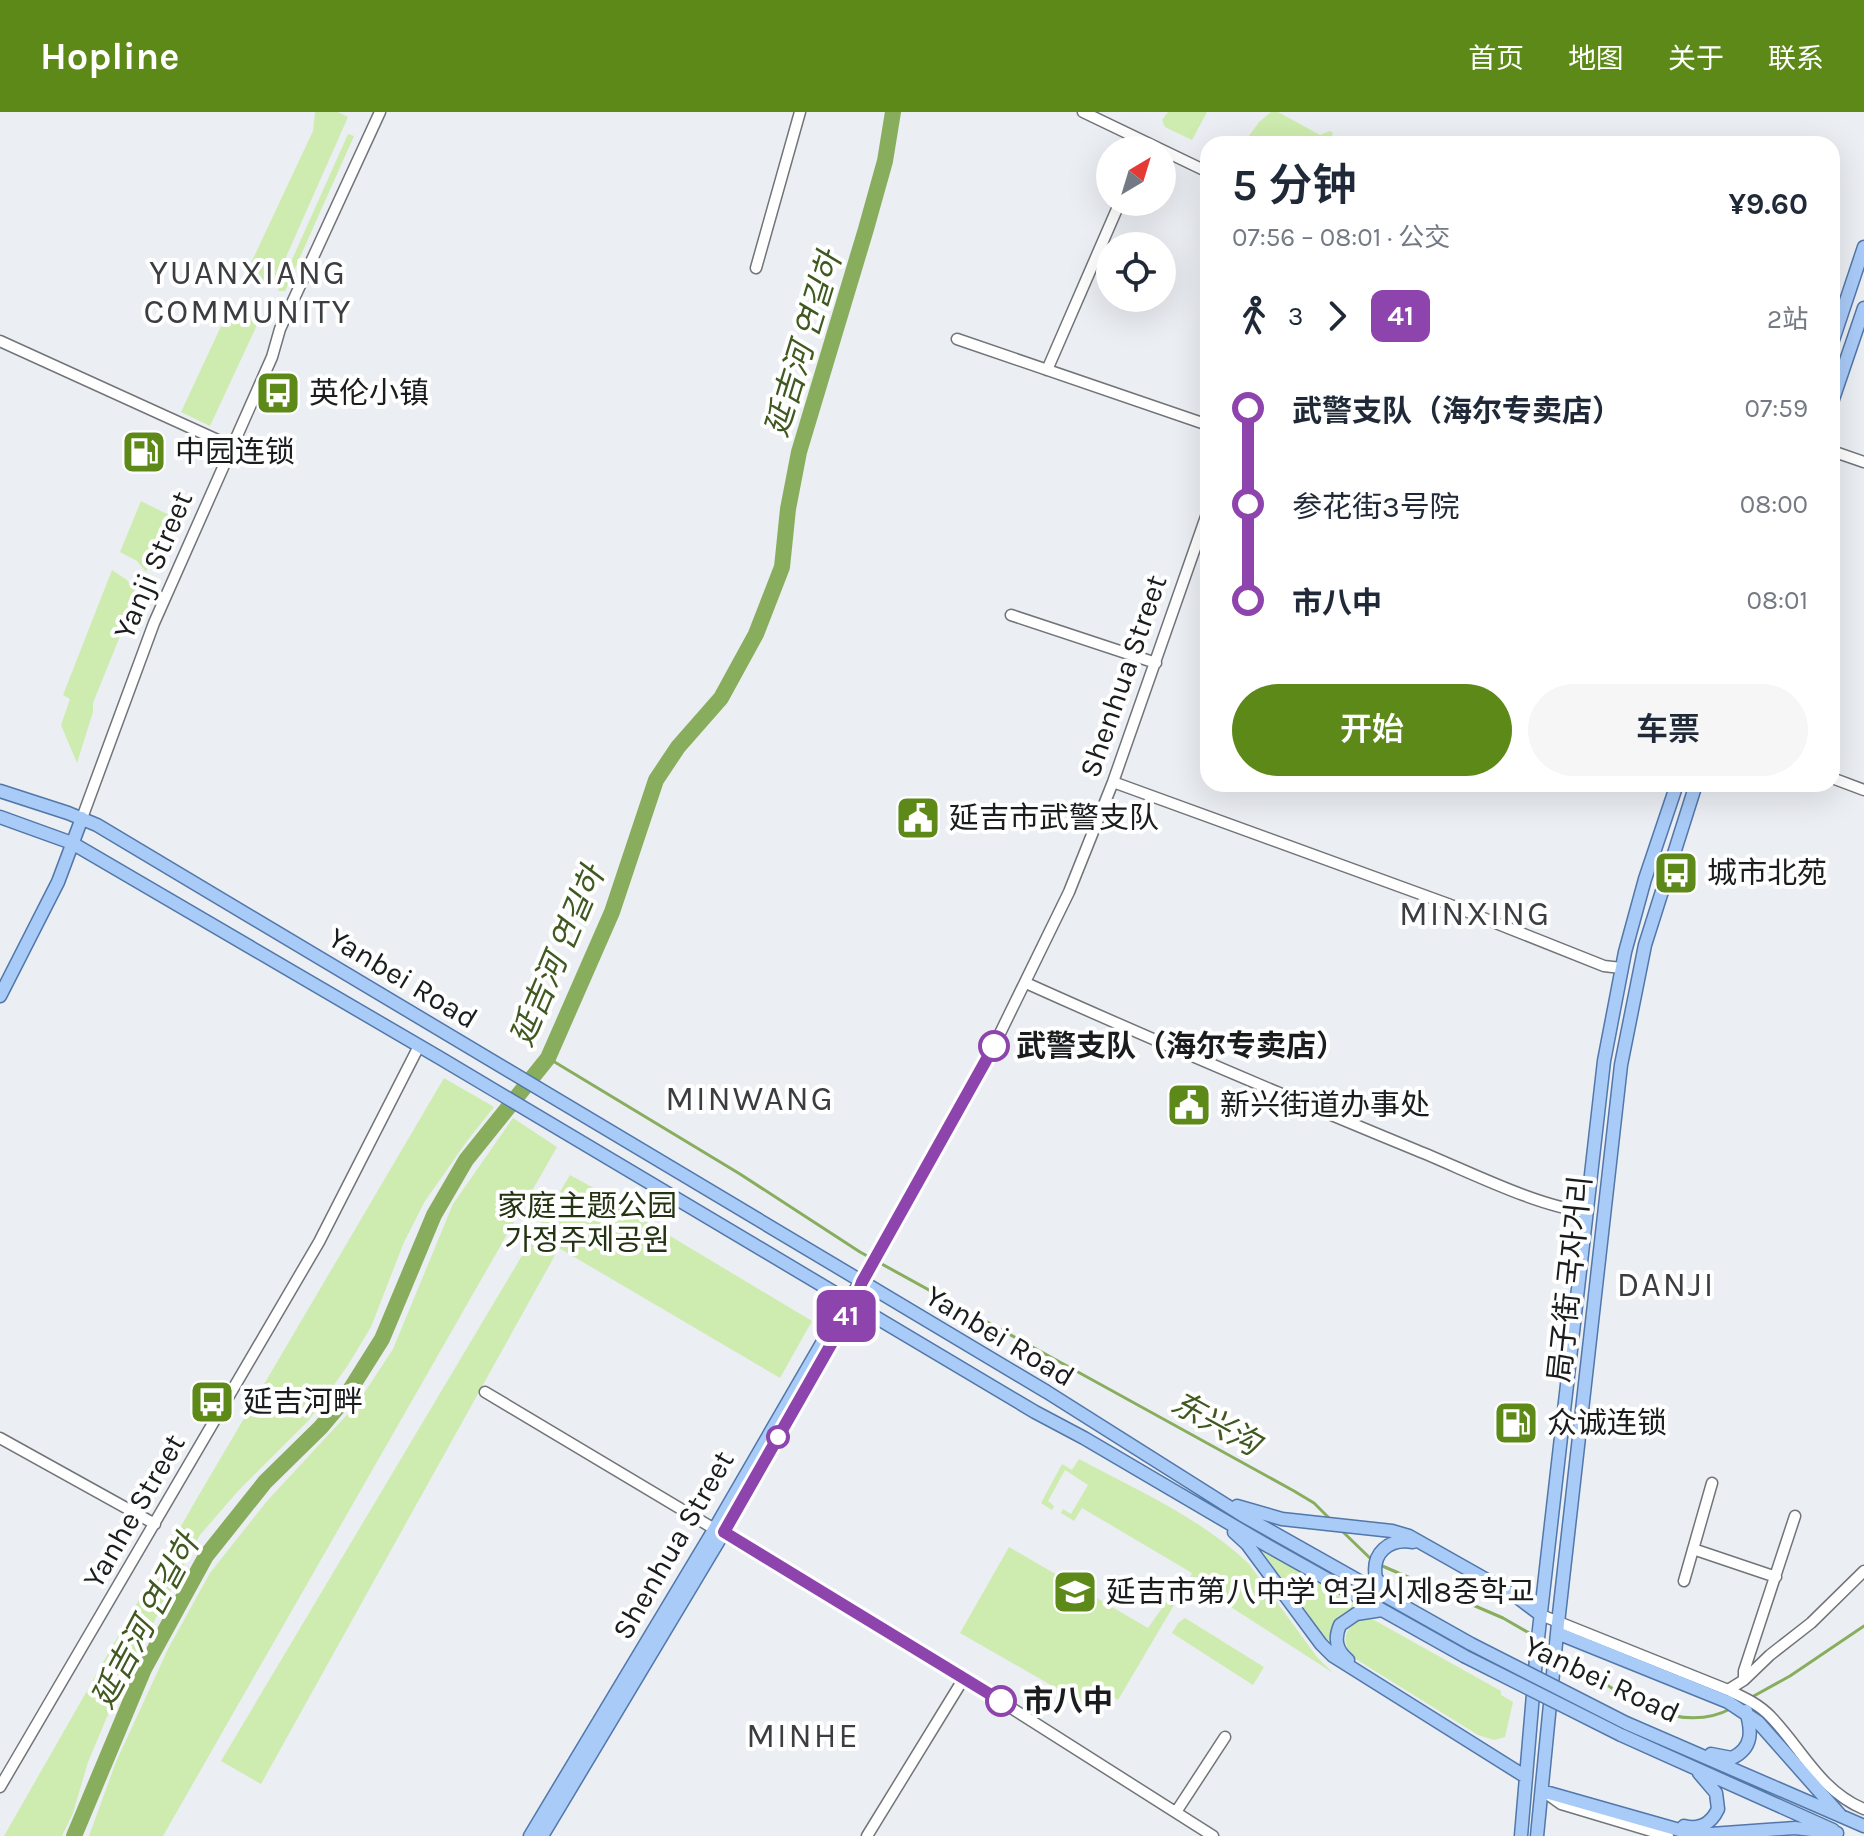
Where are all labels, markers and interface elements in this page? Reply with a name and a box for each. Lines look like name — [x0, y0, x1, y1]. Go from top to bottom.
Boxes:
text: Hopline — [40, 34, 179, 79]
text: 首页 — [1468, 42, 1524, 75]
text: 地图 — [1568, 42, 1624, 75]
text: 关于 — [1668, 42, 1724, 75]
text: 联系 — [1768, 42, 1824, 75]
north arrow — [1096, 136, 1176, 216]
map controls — [1096, 136, 1176, 312]
text: 5 分钟 — [1232, 160, 1356, 211]
text: ¥9.60 — [1728, 186, 1808, 222]
text: 07:56 – 08:01 · 公交 — [1232, 222, 1450, 253]
button: locate — [1096, 232, 1176, 312]
water label: 延吉河 연길하 — [758, 244, 850, 441]
district label: YUANXIANG COMMUNITY — [143, 253, 353, 332]
icon: walk — [1232, 294, 1276, 338]
icon: forward — [1315, 294, 1359, 338]
text: 41 — [1387, 299, 1414, 332]
text: 3 — [1288, 301, 1303, 332]
text: 2站 — [1767, 304, 1808, 335]
bus stop icon: 英伦小镇 — [254, 369, 302, 417]
place label: 英伦小镇 — [309, 375, 429, 411]
text: 武警支队（海尔专卖店） — [1292, 393, 1622, 429]
text: 07:59 — [1745, 393, 1808, 424]
fuel station icon: 中园连锁 — [120, 428, 168, 476]
place label: 中园连锁 — [175, 434, 295, 470]
street label: Yanji Street — [106, 486, 200, 644]
text: 参花街3号院 — [1292, 489, 1460, 525]
text: 08:00 — [1740, 489, 1808, 520]
street label: Shenhua Street — [1071, 570, 1175, 782]
text: 市八中 — [1292, 585, 1382, 621]
text: 08:01 — [1747, 585, 1808, 616]
button: 开始 — [1232, 684, 1512, 776]
button: 车票 — [1528, 684, 1808, 776]
public building icon: 延吉市武警支队 — [894, 794, 942, 842]
place label: 延吉市武警支队 — [949, 800, 1159, 836]
bus stop icon: 城市北苑 — [1652, 849, 1700, 897]
place label: 城市北苑 — [1707, 855, 1827, 891]
water label: 延吉河 연길하 — [503, 858, 613, 1051]
district label: MINXING — [1399, 894, 1551, 934]
street label: Yanbei Road — [322, 919, 484, 1037]
place label: 武警支队（海尔专卖店） — [1016, 1028, 1346, 1064]
marker: 武警支队（海尔专卖店） — [979, 1031, 1009, 1061]
district label: MINWANG — [665, 1079, 835, 1119]
public building icon: 新兴街道办事处 — [1165, 1081, 1213, 1129]
place label: 新兴街道办事处 — [1220, 1087, 1430, 1123]
street label: 局子街 국자거리 — [1541, 1174, 1599, 1384]
park label: 家庭主题公园 가정주제공원 — [497, 1188, 677, 1258]
district label: DANJI — [1617, 1265, 1715, 1305]
street label: Yanbei Road — [919, 1277, 1081, 1395]
line badge: 41 — [810, 1290, 882, 1342]
text: 41 — [833, 1299, 859, 1332]
bus stop icon: 延吉河畔 — [188, 1378, 236, 1426]
place label: 延吉河畔 — [243, 1384, 363, 1420]
water label: 东兴沟 — [1165, 1384, 1269, 1464]
fuel station icon: 众诚连锁 — [1492, 1399, 1540, 1447]
place label: 众诚连锁 — [1547, 1405, 1667, 1441]
unlabelled marker — [767, 1426, 789, 1448]
street label: Yanhe Street — [75, 1427, 193, 1595]
street label: Shenhua Street — [604, 1444, 742, 1646]
water label: 延吉河 연길하 — [84, 1525, 208, 1714]
school or university icon: 延吉市第八中学 연길시제8중학교 — [1051, 1568, 1099, 1616]
place label: 延吉市第八中学 연길시제8중학교 — [1106, 1574, 1535, 1610]
street label: Yanbei Road — [1518, 1627, 1686, 1731]
place label: 市八中 — [1023, 1683, 1113, 1719]
marker: 市八中 — [986, 1686, 1016, 1716]
district label: MINHE — [746, 1716, 860, 1756]

